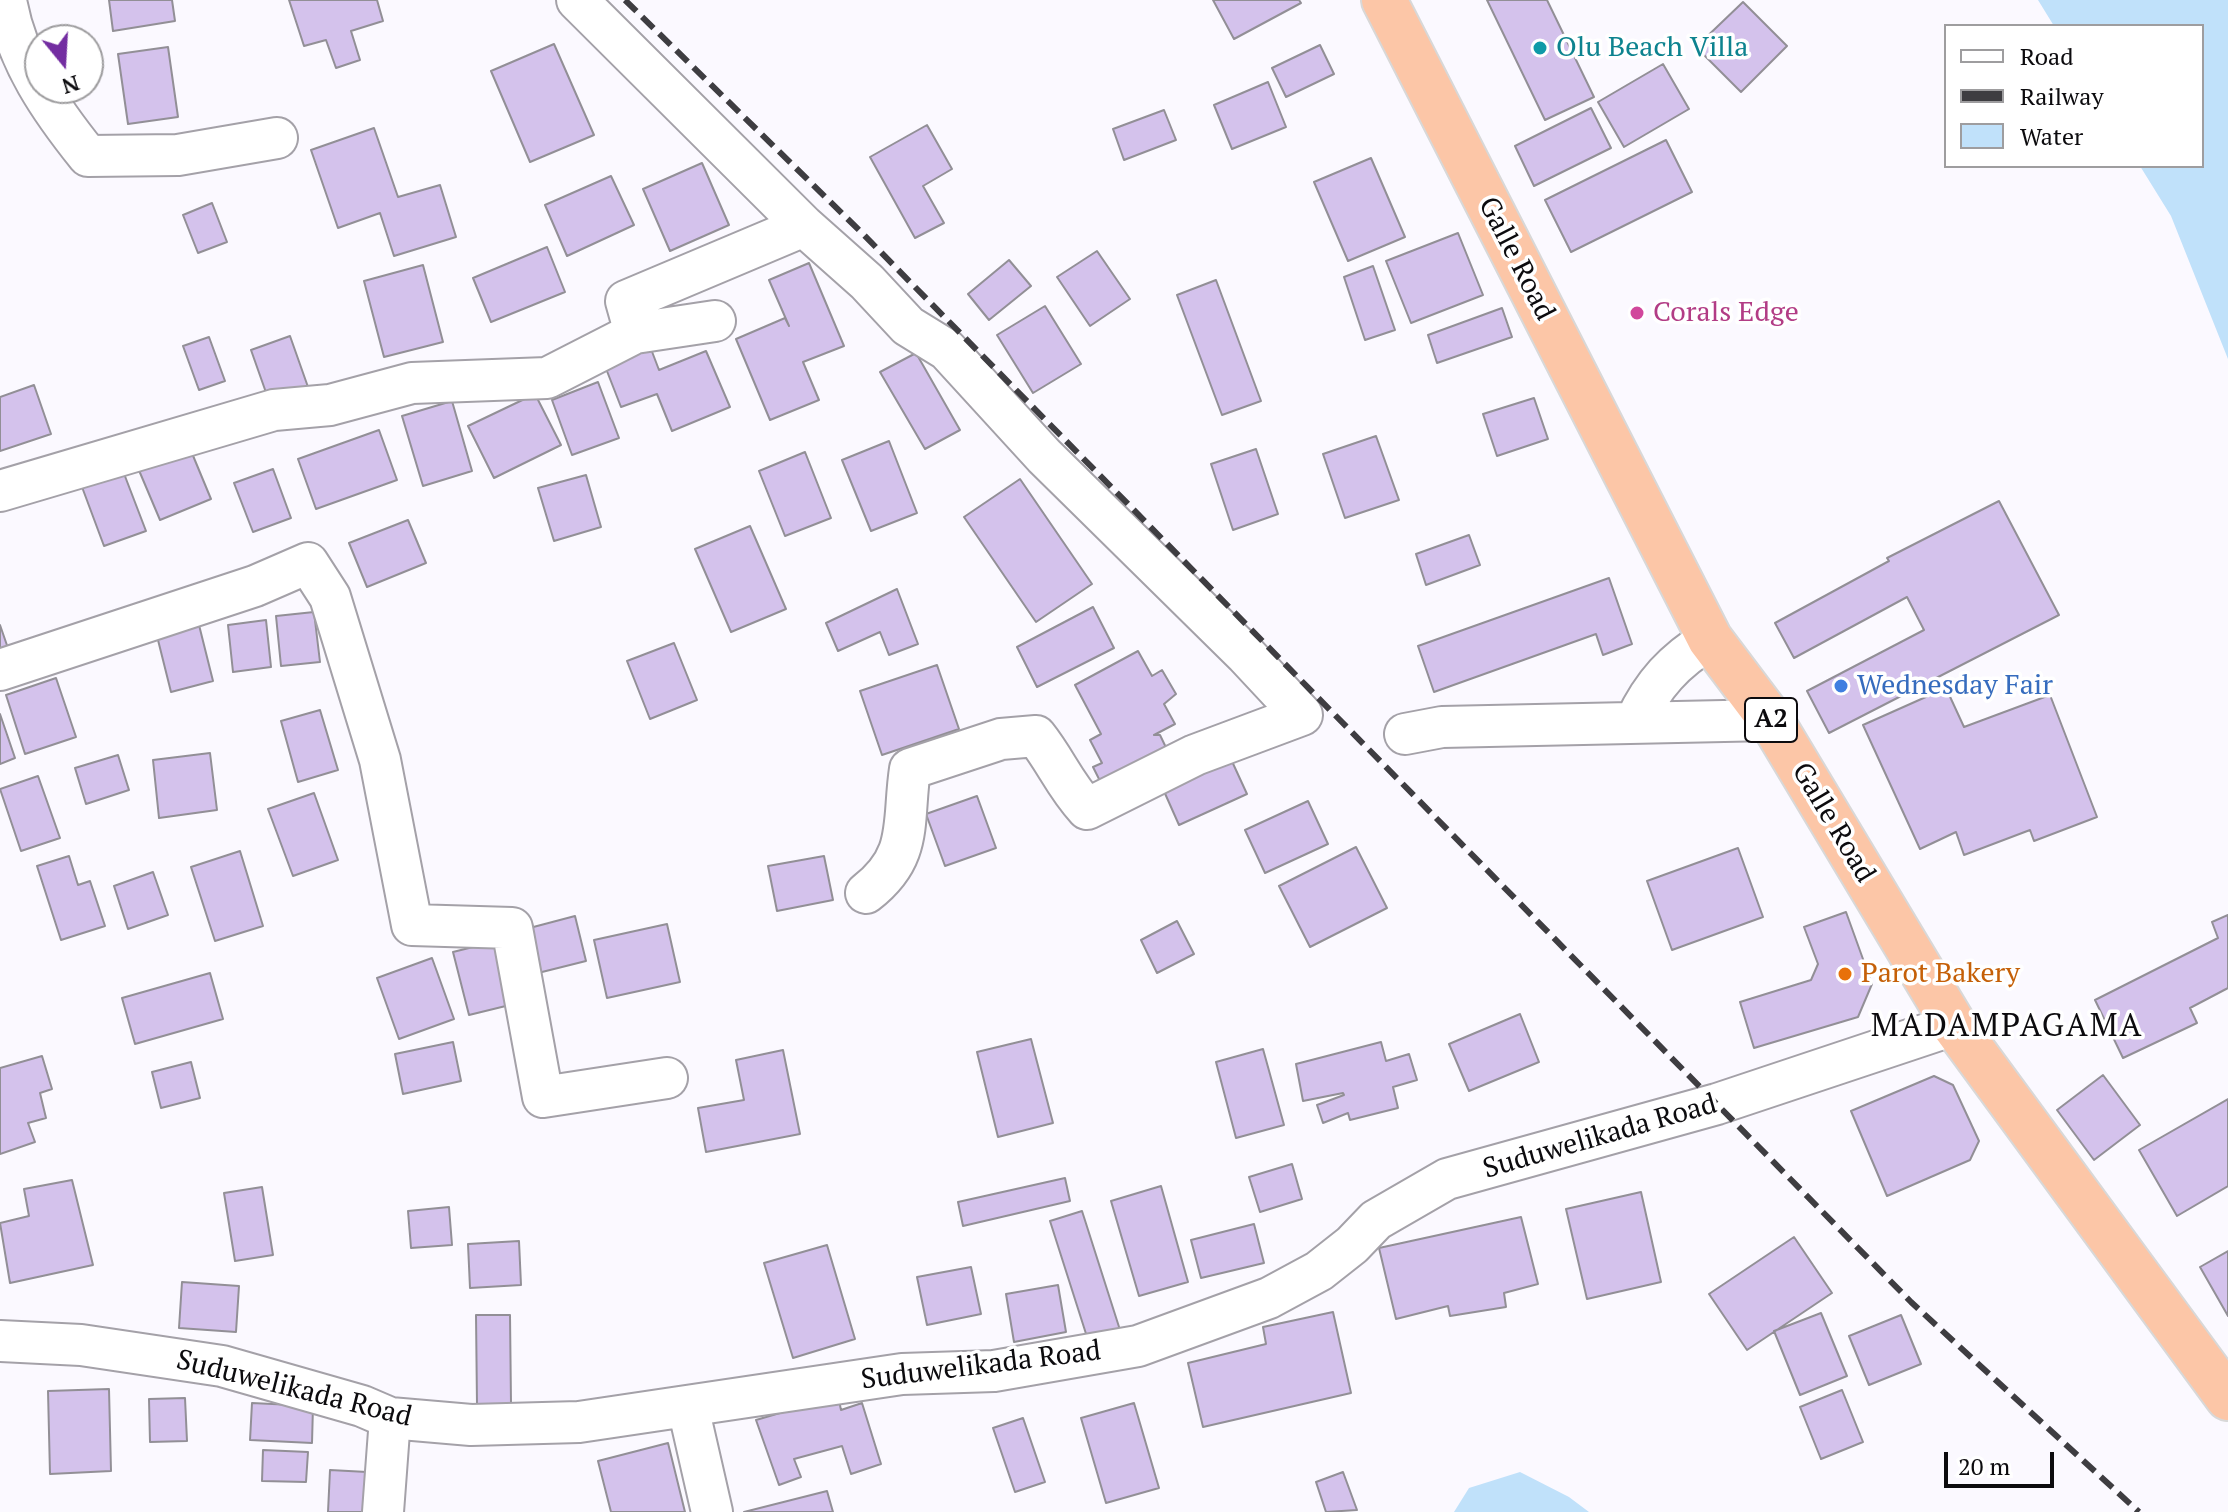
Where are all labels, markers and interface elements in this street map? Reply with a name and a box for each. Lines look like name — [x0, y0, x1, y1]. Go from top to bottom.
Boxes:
north arrow — [24, 24, 104, 104]
legend — [1944, 24, 2204, 168]
place label: Olu Beach Villa — [1556, 31, 1748, 65]
marker: Olu Beach Villa — [1531, 39, 1549, 57]
text: Road — [2020, 40, 2074, 72]
text: N — [59, 69, 83, 102]
text: Railway — [2020, 80, 2104, 112]
text: Water — [2020, 120, 2083, 152]
street label: Galle Road — [1471, 192, 1561, 326]
place label: Corals Edge — [1653, 296, 1799, 330]
marker: Corals Edge — [1628, 304, 1646, 322]
place label: Wednesday Fair — [1857, 669, 2053, 703]
marker: Wednesday Fair — [1832, 677, 1850, 695]
road number: A2 — [1745, 698, 1797, 742]
street label: Galle Road — [1784, 757, 1882, 889]
place label: Parot Bakery — [1861, 957, 2020, 991]
marker: Parot Bakery — [1836, 965, 1854, 983]
district label: MADAMPAGAMA — [1871, 1008, 2143, 1046]
street label: Suduwelikada Road — [1479, 1088, 1721, 1186]
street label: Suduwelikada Road — [859, 1335, 1103, 1397]
street label: Suduwelikada Road — [173, 1344, 415, 1434]
scale bar — [1948, 1436, 2058, 1486]
text: 20 m — [1958, 1450, 2010, 1482]

